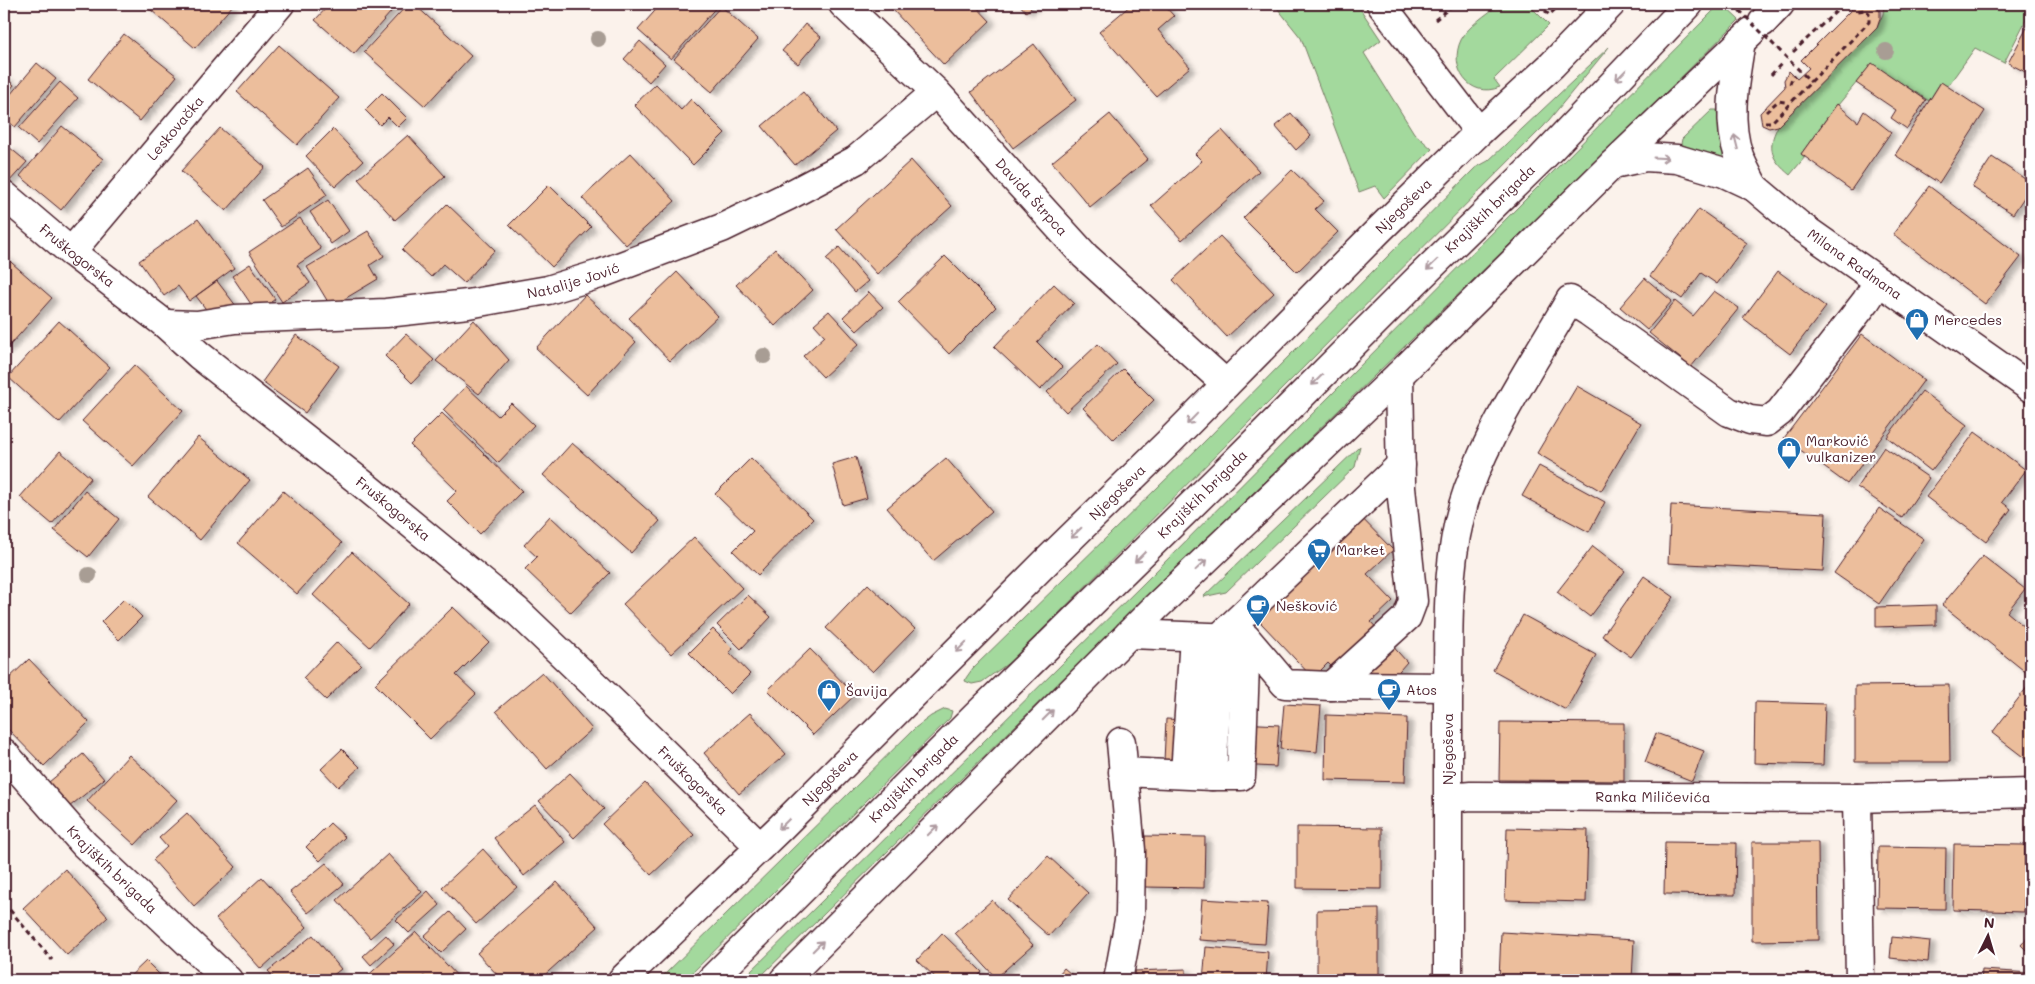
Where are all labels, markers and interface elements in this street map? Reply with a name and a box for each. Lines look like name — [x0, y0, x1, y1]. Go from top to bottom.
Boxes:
one-way arrow — [1615, 69, 1627, 82]
street label: Leskovačka — [142, 91, 208, 164]
one-way arrow — [1731, 135, 1740, 151]
one-way arrow — [1653, 153, 1669, 163]
street label: Davida Štrpca — [992, 154, 1072, 240]
street label: Krajiških brigada — [1440, 160, 1539, 257]
street label: Njegoševa — [1371, 174, 1436, 238]
street label: Fruškogorska — [36, 219, 119, 291]
street label: Milana Radmana — [1804, 224, 1906, 304]
street label: Natalije Jović — [525, 258, 622, 303]
one-way arrow — [1426, 259, 1438, 271]
shop icon: Mercedes — [1904, 307, 1930, 341]
place label: Mercedes — [1934, 310, 2002, 329]
one-way arrow — [1311, 374, 1323, 386]
one-way arrow — [1186, 413, 1198, 425]
place label: Marković vulkanizer — [1806, 431, 1876, 466]
shop icon: Marković vulkanizer — [1776, 436, 1802, 470]
street label: Krajiških brigada — [1153, 445, 1251, 542]
street label: Njegoševa — [1084, 460, 1149, 524]
street label: Fruškogorska — [352, 472, 435, 545]
one-way arrow — [1070, 527, 1082, 539]
supermarket icon: Market — [1306, 537, 1332, 571]
place label: Market — [1336, 540, 1385, 559]
one-way arrow — [1134, 550, 1146, 563]
one-way arrow — [1195, 559, 1208, 571]
cafe icon: Nešković — [1245, 593, 1271, 627]
place label: Nešković — [1276, 596, 1337, 615]
one-way arrow — [955, 641, 967, 653]
cafe icon: Atos — [1376, 677, 1402, 711]
shop icon: Šavija — [816, 678, 842, 712]
place label: Atos — [1406, 680, 1437, 699]
place label: Šavija — [846, 681, 888, 700]
one-way arrow — [1041, 709, 1054, 721]
street label: Njegoševa — [1438, 713, 1457, 785]
street label: Krajiških brigada — [864, 729, 962, 827]
street label: Fruškogorska — [654, 741, 732, 819]
street label: Njegoševa — [797, 745, 862, 810]
street label: Ranka Miličevića — [1595, 787, 1710, 806]
one-way arrow — [778, 818, 790, 830]
street label: Krajiških brigada — [63, 821, 162, 917]
one-way arrow — [927, 824, 939, 836]
north arrow — [1962, 912, 2012, 962]
text: N — [1983, 913, 1995, 932]
one-way arrow — [812, 940, 824, 952]

